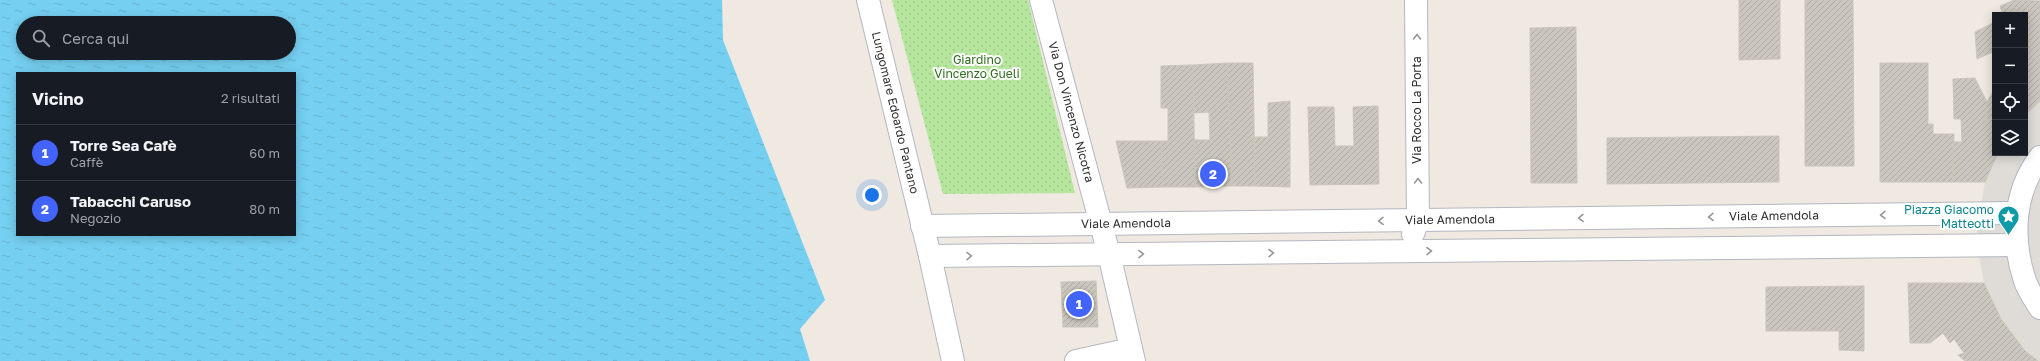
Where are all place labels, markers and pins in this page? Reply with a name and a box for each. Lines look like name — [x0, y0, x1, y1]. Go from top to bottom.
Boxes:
pin: 2 — [1200, 159, 1226, 189]
place label: Piazza Giacomo Matteotti — [1904, 202, 1994, 231]
place icon: Piazza Giacomo Matteotti — [1996, 204, 2022, 237]
pin: 1 — [1066, 289, 1092, 319]

